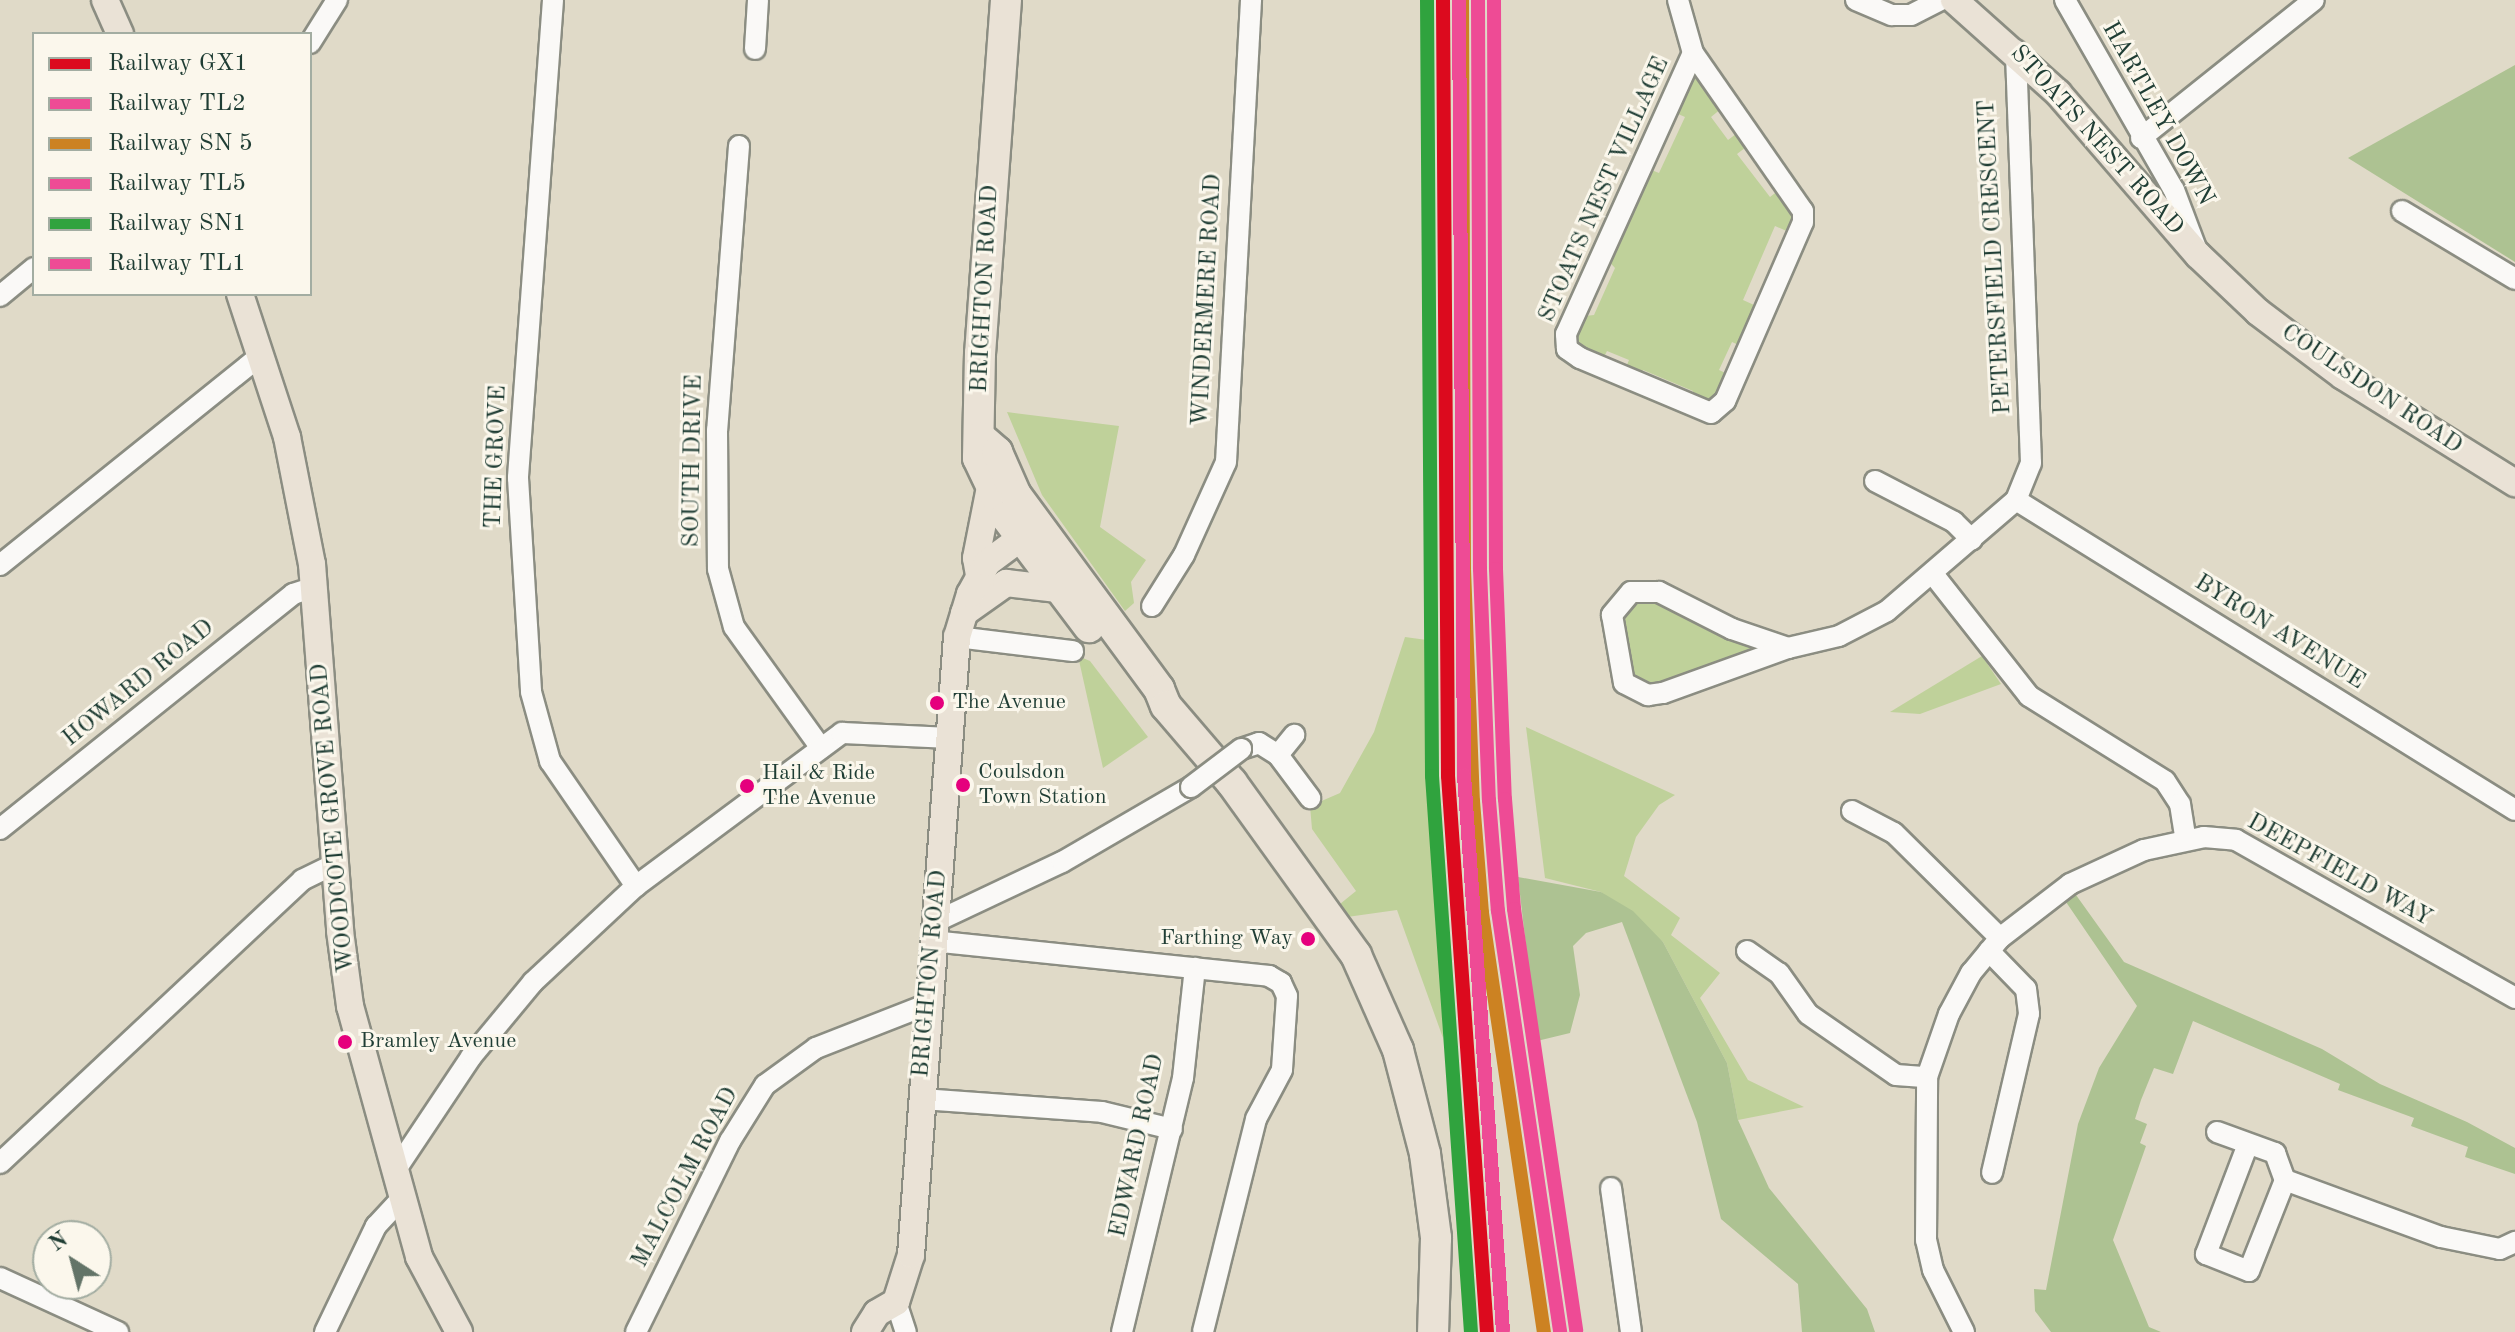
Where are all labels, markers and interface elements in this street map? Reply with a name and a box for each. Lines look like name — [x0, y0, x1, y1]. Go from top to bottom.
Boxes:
street label: HARTLEY DOWN — [2094, 17, 2220, 211]
legend — [32, 32, 312, 296]
street label: STOATS NEST ROAD — [2003, 40, 2189, 242]
text: Railway GX1 — [108, 52, 248, 76]
street label: STOATS NEST VILLAGE — [1533, 53, 1677, 327]
text: Railway TL2 — [108, 92, 246, 116]
street label: PETERSFIELD CRESCENT — [1973, 99, 2019, 415]
text: Railway SN 5 — [108, 132, 253, 156]
text: Railway TL5 — [108, 172, 246, 196]
street label: WINDERMERE ROAD — [1187, 173, 1229, 427]
street label: BRIGHTON ROAD — [966, 184, 1006, 394]
text: Railway SN1 — [108, 212, 246, 236]
text: Railway TL1 — [108, 252, 246, 276]
street label: COULSDON ROAD — [2275, 319, 2467, 461]
street label: SOUTH DRIVE — [678, 374, 710, 548]
street label: THE GROVE — [480, 385, 514, 529]
street label: BYRON AVENUE — [2188, 569, 2370, 697]
street label: HOWARD ROAD — [57, 614, 221, 754]
street label: WOODCOTE GROVE ROAD — [306, 662, 362, 974]
place label: The Avenue — [952, 690, 1066, 716]
marker: The Avenue — [929, 695, 945, 711]
place label: Coulsdon Town Station — [978, 759, 1107, 810]
place label: Hail & Ride The Avenue — [762, 760, 876, 812]
marker: Coulsdon Town Station — [955, 777, 971, 793]
marker: Hail & Ride The Avenue — [739, 778, 755, 794]
street label: DEEPFIELD WAY — [2241, 808, 2437, 934]
street label: BRIGHTON ROAD — [908, 869, 954, 1079]
place label: Farthing Way — [1160, 926, 1293, 952]
marker: Farthing Way — [1300, 931, 1316, 947]
place label: Bramley Avenue — [360, 1029, 516, 1055]
marker: Bramley Avenue — [337, 1034, 353, 1050]
street label: EDWARD ROAD — [1104, 1052, 1172, 1240]
street label: MALCOLM ROAD — [626, 1083, 746, 1273]
north arrow — [32, 1220, 112, 1300]
text: N — [46, 1228, 72, 1256]

